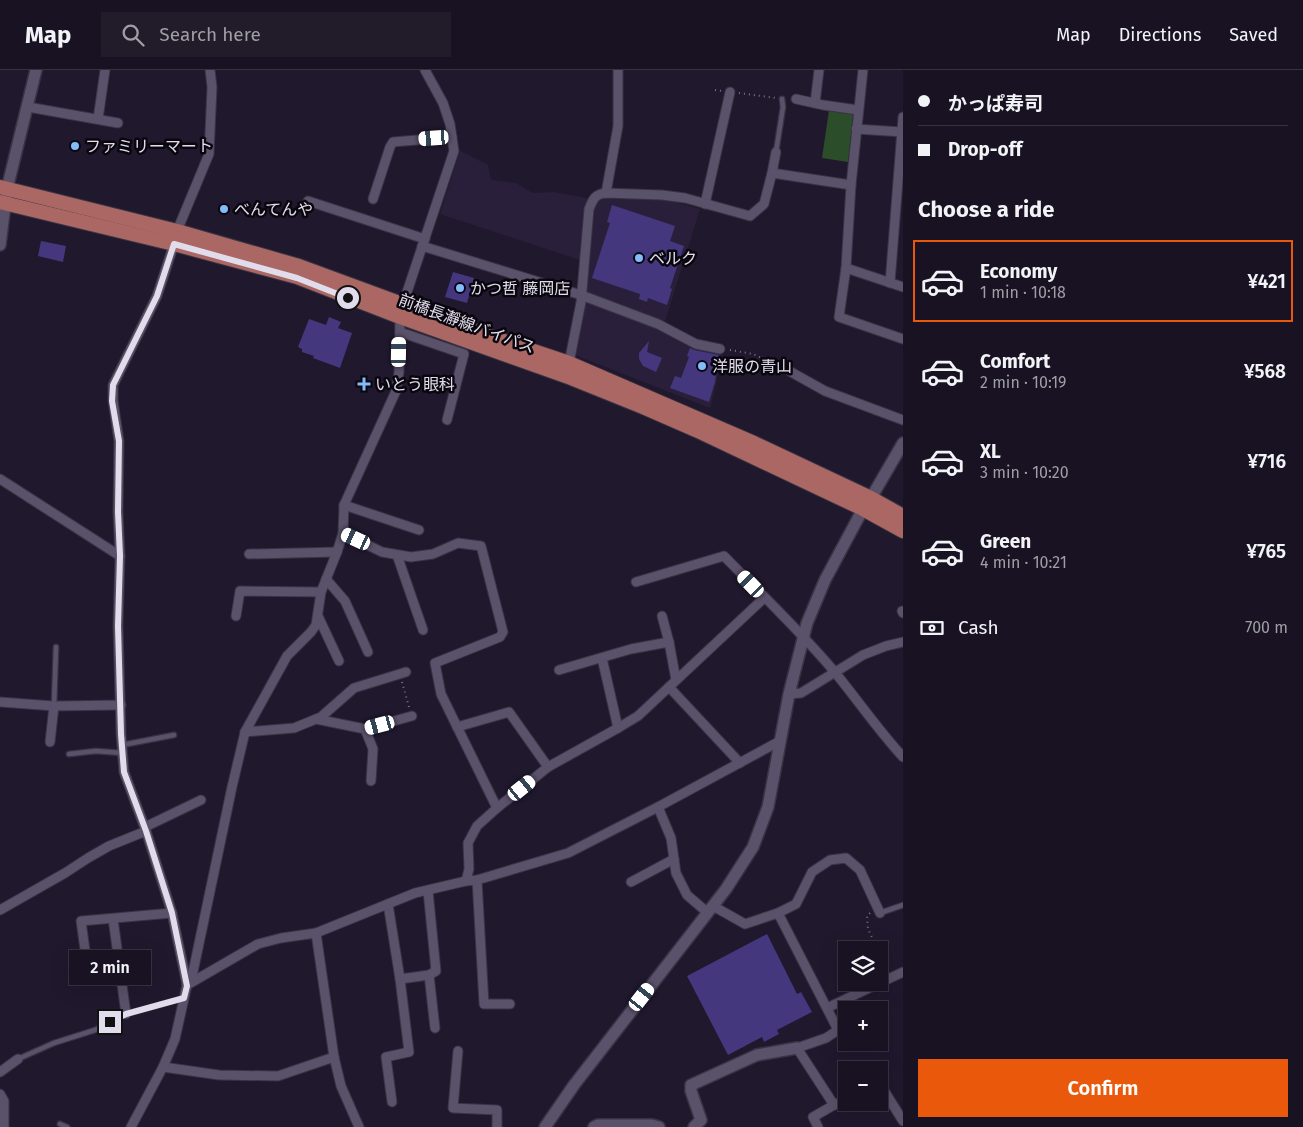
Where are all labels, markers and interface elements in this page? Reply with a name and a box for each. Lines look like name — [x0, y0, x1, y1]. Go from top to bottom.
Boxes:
search box — [101, 12, 451, 57]
text: Map — [25, 21, 71, 49]
icon: search — [119, 21, 147, 49]
text: Search here — [159, 23, 261, 46]
text: Map — [1056, 24, 1091, 46]
text: Directions — [1119, 24, 1201, 46]
text: Saved — [1229, 24, 1278, 46]
text: かっぱ寿司 — [948, 92, 1043, 115]
car — [418, 129, 449, 147]
place label: ファミリーマート — [85, 137, 213, 156]
text: Drop-off — [948, 138, 1022, 161]
marker: ファミリーマート — [69, 140, 81, 152]
text: Choose a ride — [918, 196, 1054, 223]
place label: べんてんや — [234, 200, 313, 219]
marker: べんてんや — [218, 203, 230, 215]
place label: ベルク — [649, 249, 697, 268]
marker: ベルク — [633, 252, 645, 264]
icon: car — [920, 259, 965, 304]
text: Economy — [980, 260, 1057, 283]
text: ¥421 — [1248, 270, 1286, 293]
place label: かつ哲 藤岡店 — [470, 279, 570, 298]
marker: かつ哲 藤岡店 — [454, 282, 466, 294]
text: 1 min · 10:18 — [980, 283, 1066, 302]
route start — [337, 287, 359, 309]
street label: 前橋長瀞線バイパス — [396, 290, 538, 357]
car — [391, 337, 406, 367]
icon: car — [920, 349, 965, 394]
text: Comfort — [980, 350, 1050, 373]
place label: 洋服の青山 — [712, 357, 792, 376]
marker: 洋服の青山 — [696, 360, 708, 372]
text: ¥568 — [1244, 360, 1286, 383]
text: 2 min · 10:19 — [980, 373, 1066, 392]
place label: いとう眼科 — [375, 375, 455, 394]
marker: いとう眼科 — [357, 377, 371, 391]
icon: car — [920, 439, 965, 484]
text: XL — [980, 440, 1001, 463]
text: ¥716 — [1248, 450, 1286, 473]
text: 3 min · 10:20 — [980, 463, 1069, 482]
car — [339, 526, 372, 552]
icon: car — [920, 529, 965, 574]
text: Green — [980, 530, 1031, 553]
text: ¥765 — [1246, 540, 1286, 563]
text: 4 min · 10:21 — [980, 553, 1067, 572]
car — [735, 568, 766, 600]
icon: cash — [918, 614, 946, 642]
text: Cash — [958, 616, 999, 639]
text: 700 m — [1245, 618, 1288, 637]
car — [363, 714, 396, 736]
car — [505, 773, 538, 803]
map controls — [838, 941, 888, 1111]
button: layers — [838, 941, 888, 991]
callout: 2 min — [69, 950, 151, 984]
text: 2 min — [90, 958, 130, 977]
car — [626, 981, 657, 1013]
button: + — [838, 1001, 888, 1051]
route end — [99, 1011, 121, 1033]
button: Confirm — [918, 1059, 1288, 1117]
button: − — [838, 1061, 888, 1111]

